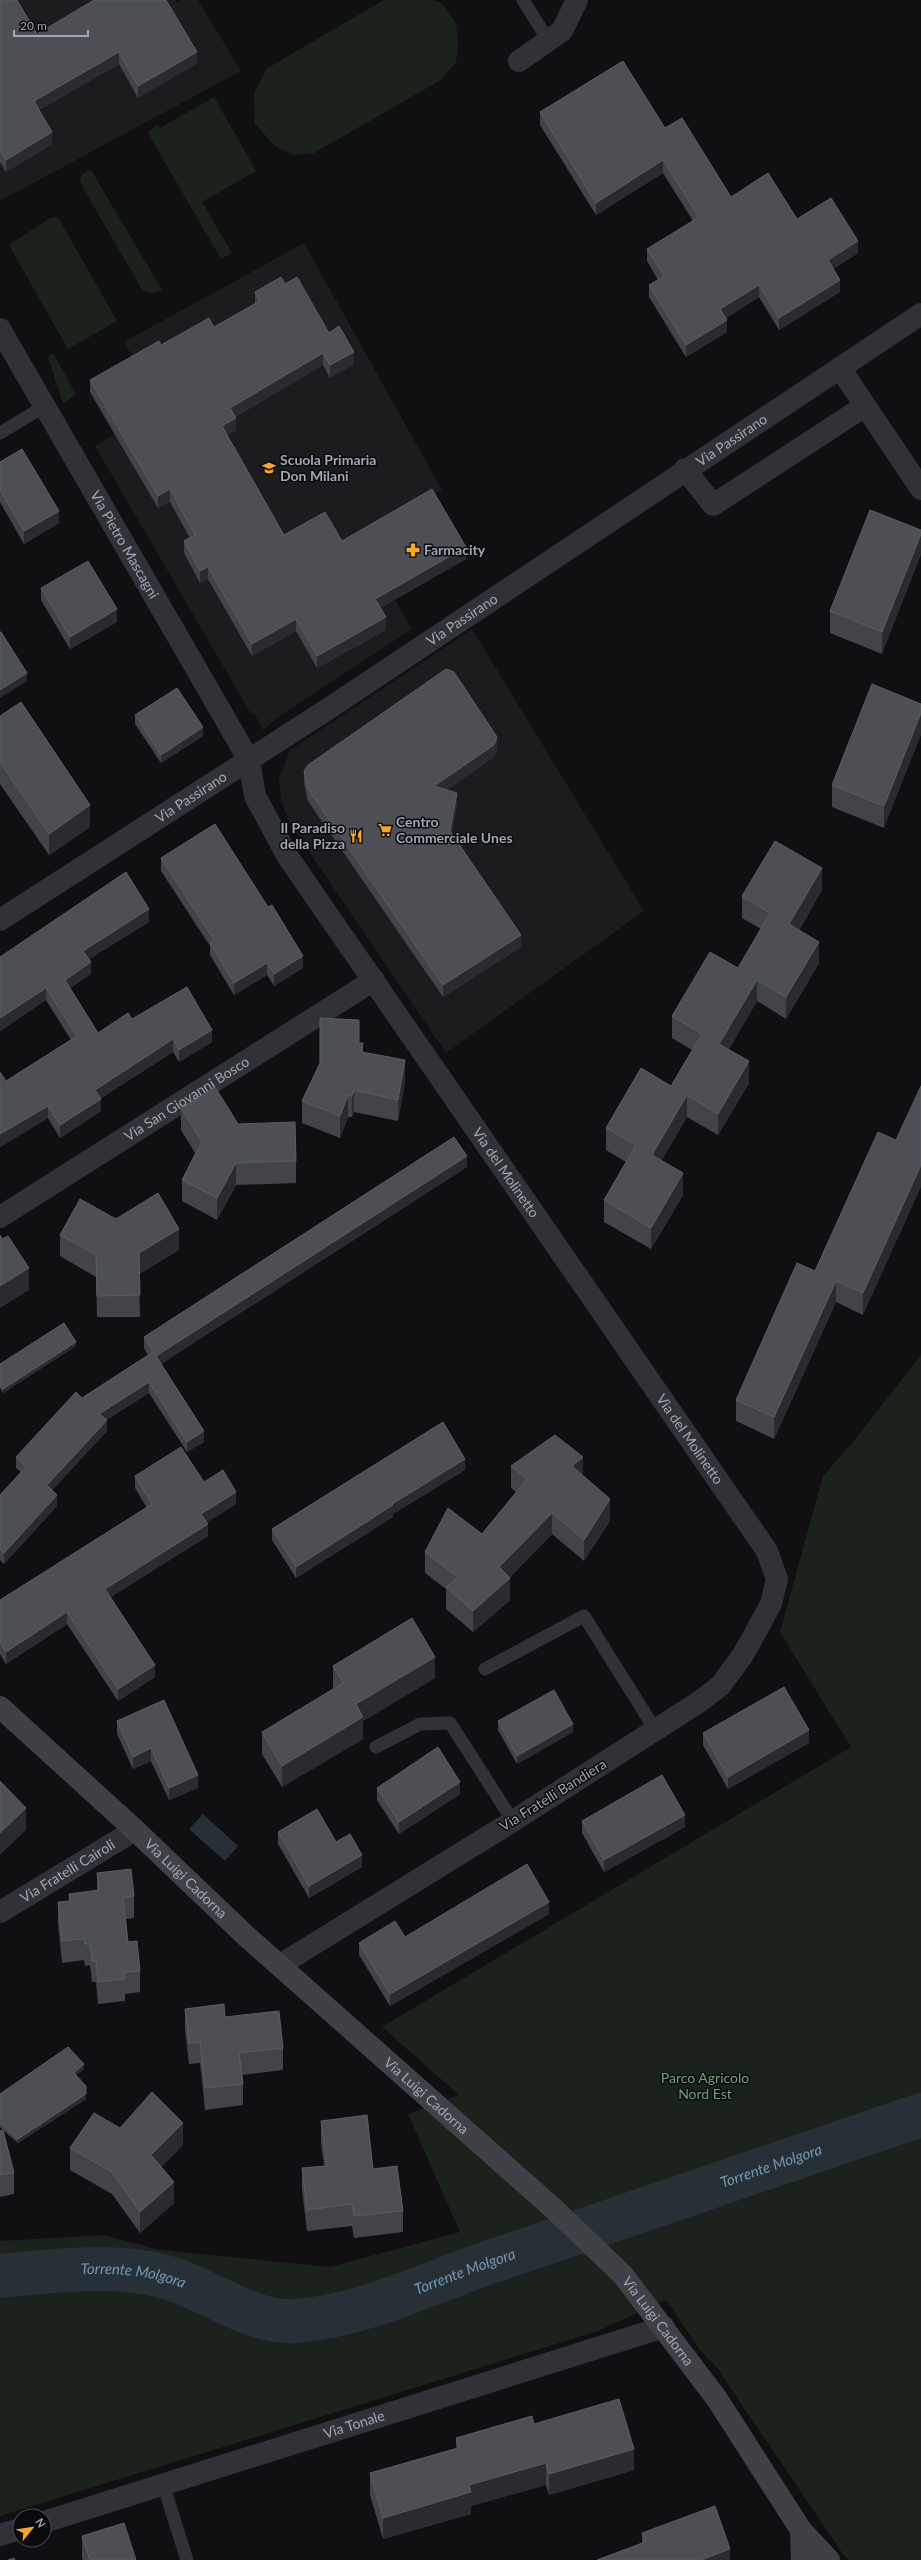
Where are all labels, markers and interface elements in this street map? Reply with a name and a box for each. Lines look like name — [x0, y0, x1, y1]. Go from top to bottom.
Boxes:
scale bar — [14, 12, 88, 38]
text: 20 m — [20, 18, 47, 33]
street label: Via Passirano — [693, 410, 770, 469]
place label: Scuola Primaria Don Milani — [280, 451, 376, 484]
school or university icon: Scuola Primaria Don Milani — [261, 460, 277, 476]
street label: Via Pietro Mascagni — [87, 487, 163, 601]
place label: Farmacity — [424, 541, 486, 558]
pharmacy icon: Farmacity — [405, 542, 421, 558]
street label: Via Passirano — [423, 590, 501, 649]
street label: Via Passirano — [152, 767, 230, 826]
place label: Centro Commerciale Unes — [396, 813, 513, 846]
place label: Il Paradiso della Pizza — [280, 819, 345, 852]
supermarket icon: Centro Commerciale Unes — [377, 822, 393, 838]
restaurant icon: Il Paradiso della Pizza — [348, 828, 364, 844]
street label: Via San Giovanni Bosco — [121, 1052, 252, 1144]
street label: Via del Molinetto — [469, 1124, 543, 1221]
street label: Via del Molinetto — [653, 1391, 727, 1487]
street label: Via Fratelli Bandiera — [496, 1755, 609, 1834]
street label: Via Fratelli Cairoli — [17, 1835, 118, 1906]
street label: Via Luigi Cadorna — [141, 1835, 231, 1922]
street label: Via Luigi Cadorna — [381, 2053, 473, 2137]
park label: Parco Agricolo Nord Est — [661, 2069, 749, 2102]
water label: Torrente Molgora — [718, 2139, 824, 2191]
water label: Torrente Molgora — [411, 2244, 518, 2298]
water label: Torrente Molgora — [80, 2259, 189, 2291]
street label: Via Luigi Cadorna — [619, 2273, 698, 2369]
street label: Via Tonale — [321, 2406, 386, 2442]
north arrow — [12, 2508, 52, 2548]
text: N — [33, 2516, 49, 2530]

